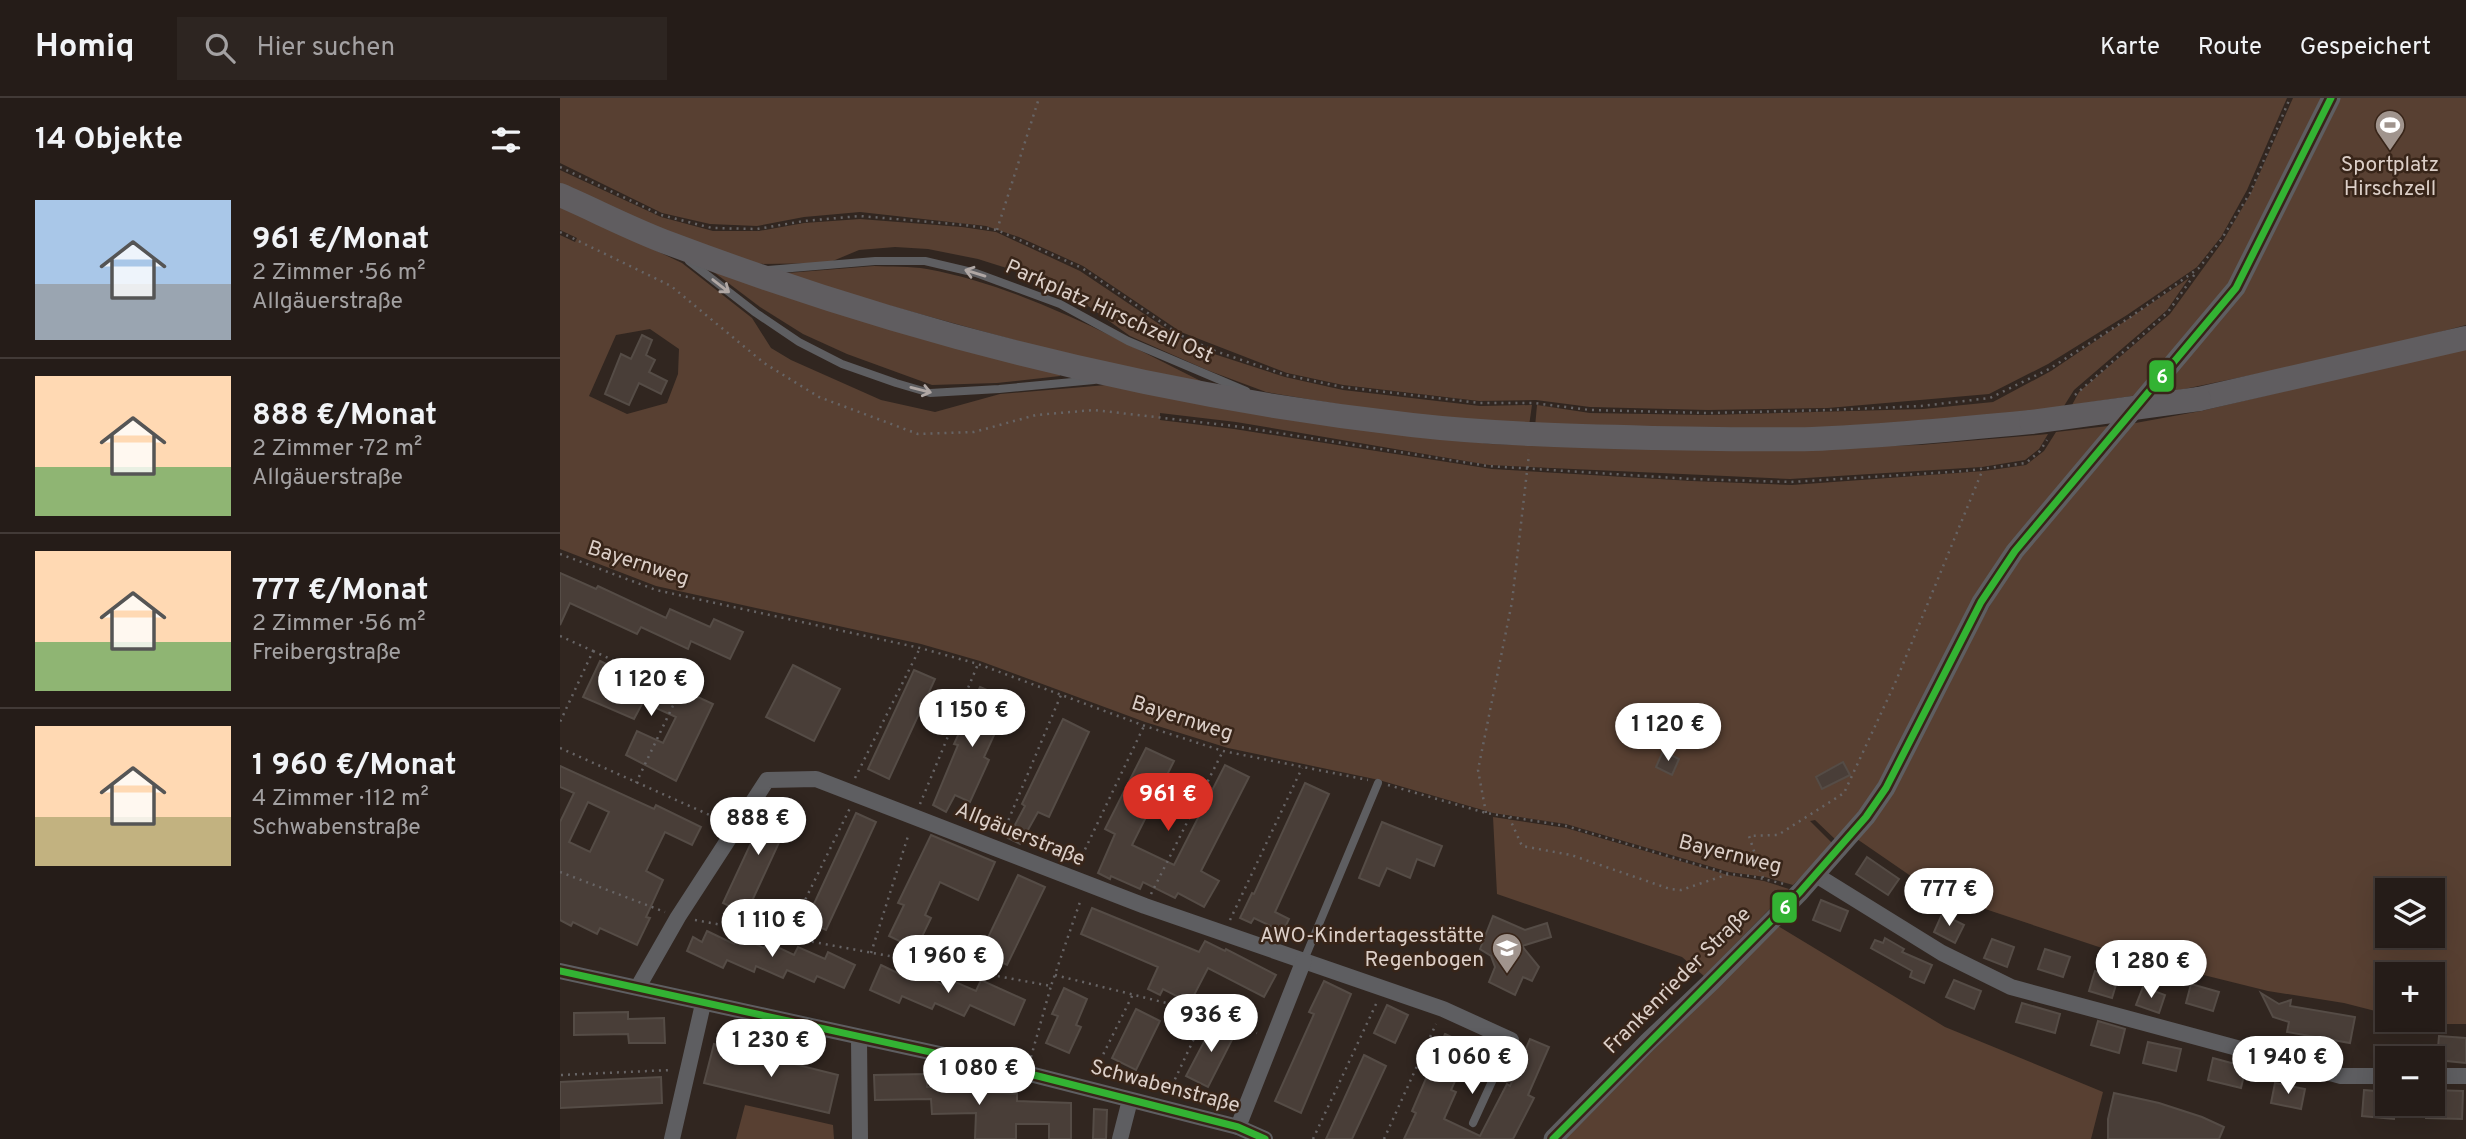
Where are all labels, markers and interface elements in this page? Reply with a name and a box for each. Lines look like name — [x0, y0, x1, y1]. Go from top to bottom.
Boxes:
search box — [177, 17, 667, 80]
text: Homiq — [35, 27, 135, 69]
icon: search — [201, 29, 239, 67]
text: Hier suchen — [257, 32, 395, 65]
text: Karte — [2100, 33, 2160, 63]
text: Route — [2198, 33, 2262, 63]
text: Gespeichert — [2300, 33, 2431, 63]
sports icon: Sportplatz Hirschzell — [2373, 108, 2407, 152]
icon: filters — [487, 121, 525, 159]
text: 14 Objekte — [35, 122, 183, 159]
place label: Sportplatz Hirschzell — [2341, 152, 2439, 203]
text: 961 €/Monat — [252, 222, 429, 259]
icon: home — [91, 228, 175, 312]
street label: Parkplatz Hirschzell Ost — [1001, 254, 1217, 370]
text: 2 Zimmer · 56 m² — [252, 259, 425, 288]
one-way arrow — [964, 266, 986, 279]
one-way arrow — [712, 278, 730, 293]
text: Allgäuerstraße — [252, 288, 403, 317]
line badge: 6 — [2148, 359, 2175, 393]
text: 6 — [2156, 366, 2168, 390]
one-way arrow — [909, 384, 932, 397]
text: 888 €/Monat — [252, 398, 437, 435]
icon: home — [91, 404, 175, 488]
text: 2 Zimmer · 72 m² — [252, 435, 422, 464]
text: Allgäuerstraße — [252, 464, 403, 493]
street label: Bayernweg — [584, 535, 692, 593]
text: 777 €/Monat — [252, 573, 429, 610]
icon: home — [91, 579, 175, 663]
text: 2 Zimmer · 56 m² — [252, 610, 425, 639]
text: Freibergstraße — [252, 639, 401, 668]
pin: 1 120 € — [586, 658, 716, 718]
text: 1 120 € — [614, 666, 688, 695]
pin: 1 150 € — [907, 690, 1037, 749]
street label: Bayernweg — [1128, 690, 1236, 748]
text: 1 150 € — [935, 697, 1009, 726]
pin: 1 120 € — [1603, 704, 1733, 763]
text: 1 120 € — [1631, 711, 1705, 740]
text: 1 960 €/Monat — [252, 748, 456, 785]
icon: home — [91, 754, 175, 838]
pin: 961 € — [1119, 774, 1217, 833]
text: 961 € — [1139, 781, 1197, 810]
text: 4 Zimmer · 112 m² — [252, 785, 429, 814]
street label: Allgäuerstraße — [951, 797, 1089, 873]
pin: 888 € — [709, 798, 807, 857]
text: 888 € — [726, 805, 790, 834]
text: Schwabenstraße — [252, 814, 421, 843]
street label: Bayernweg — [1676, 829, 1784, 881]
pin: 777 € — [1900, 868, 1998, 928]
text: 777 € — [1920, 876, 1978, 905]
map controls — [2375, 878, 2445, 1116]
button: layers — [2375, 878, 2445, 948]
line badge: 6 — [1771, 891, 1798, 924]
text: 6 — [1779, 897, 1791, 921]
pin: 1 110 € — [707, 900, 837, 959]
street label: Frankenrieder Straße — [1598, 901, 1758, 1061]
text: 1 110 € — [738, 907, 806, 936]
place label: AWO-Kindertagesstätte Regenbogen — [1260, 923, 1484, 974]
school or university icon: AWO-Kindertagesstätte Regenbogen — [1490, 931, 1524, 975]
pin: 1 960 € — [883, 936, 1013, 995]
pin: 1 280 € — [2086, 940, 2216, 1000]
text: 1 960 € — [909, 943, 987, 972]
text: 1 280 € — [2112, 948, 2190, 977]
button: + — [2375, 962, 2445, 1032]
pin: 936 € — [1162, 995, 1260, 1054]
text: 936 € — [1180, 1002, 1242, 1031]
pin: 1 230 € — [706, 1020, 836, 1079]
text: 1 230 € — [732, 1027, 810, 1056]
pin: 1 060 € — [1407, 1037, 1537, 1096]
pin: 1 940 € — [2223, 1037, 2353, 1096]
text: 1 060 € — [1432, 1044, 1512, 1073]
text: 1 940 € — [2248, 1044, 2328, 1073]
button: − — [2375, 1046, 2445, 1116]
pin: 1 080 € — [914, 1048, 1044, 1107]
street label: Schwabenstraße — [1087, 1054, 1243, 1120]
text: 1 080 € — [939, 1055, 1019, 1084]

